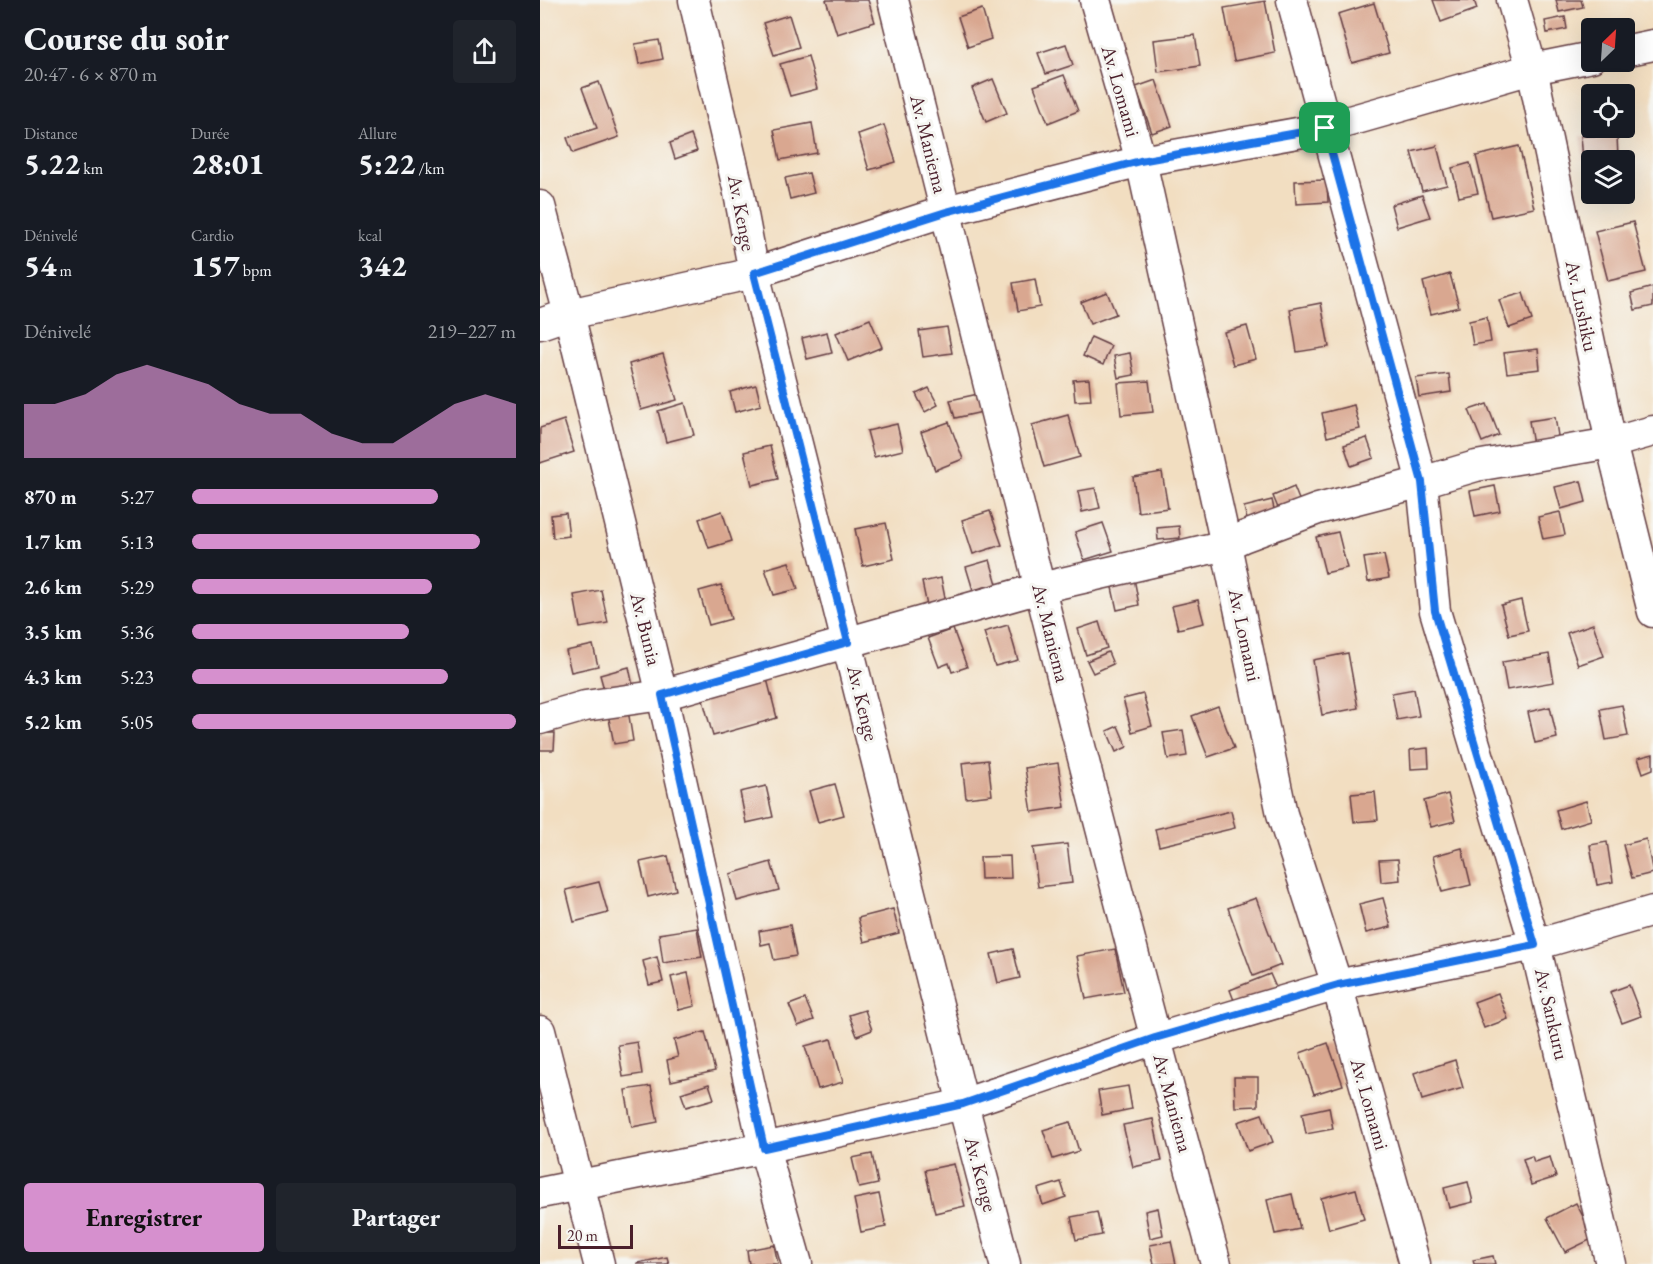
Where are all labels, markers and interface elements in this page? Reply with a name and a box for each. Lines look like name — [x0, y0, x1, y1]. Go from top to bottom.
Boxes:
text: Course du soir — [24, 17, 229, 60]
north arrow — [1581, 18, 1635, 72]
map controls — [1581, 18, 1635, 204]
button: share — [453, 20, 516, 83]
street label: Av. Lomami — [1095, 41, 1146, 140]
text: 20:47 · 6 × 870 m — [24, 61, 157, 87]
button: locate — [1581, 84, 1635, 138]
street label: Av. Maniema — [904, 91, 954, 196]
pin — [1299, 102, 1350, 153]
icon: arrive — [1308, 111, 1341, 144]
text: Distance — [24, 123, 77, 144]
text: Durée — [191, 123, 229, 144]
text: Allure — [358, 123, 397, 144]
text: 5.22 — [24, 144, 80, 183]
text: 28:01 — [191, 144, 264, 183]
text: 5:22 — [358, 144, 415, 183]
button: layers — [1581, 150, 1635, 204]
text: km — [80, 158, 103, 179]
text: /km — [415, 158, 445, 179]
street label: Av. Kenge — [722, 172, 762, 253]
text: Dénivelé — [24, 225, 78, 246]
text: Cardio — [191, 225, 234, 246]
text: kcal — [358, 225, 382, 246]
text: 54 — [24, 246, 56, 285]
text: 157 — [191, 246, 240, 285]
text: 342 — [358, 246, 407, 285]
street label: Av. Lushiku — [1559, 257, 1604, 354]
text: m — [56, 260, 72, 281]
text: bpm — [240, 260, 272, 281]
text: Dénivelé — [24, 318, 91, 344]
text: 219–227 m — [428, 318, 516, 344]
text: 870 m — [24, 484, 77, 510]
text: 5:27 — [120, 484, 154, 510]
text: 1.7 km — [24, 529, 82, 555]
text: 5:13 — [120, 529, 154, 555]
text: 2.6 km — [24, 574, 82, 600]
text: 5:29 — [120, 574, 154, 600]
street label: Av. Maniema — [1026, 580, 1076, 685]
street label: Av. Lomami — [1222, 585, 1268, 684]
street label: Av. Bunia — [624, 589, 668, 668]
text: 3.5 km — [24, 619, 82, 645]
text: 5:36 — [120, 619, 154, 645]
street label: Av. Kenge — [841, 662, 885, 744]
text: 4.3 km — [24, 664, 82, 690]
text: 5:23 — [120, 664, 154, 690]
text: 5.2 km — [24, 709, 82, 735]
text: 5:05 — [120, 709, 154, 735]
street label: Av. Sankuru — [1529, 965, 1575, 1063]
street label: Av. Maniema — [1147, 1050, 1199, 1155]
street label: Av. Lomami — [1344, 1054, 1395, 1153]
street label: Av. Kenge — [958, 1133, 1004, 1215]
button: Enregistrer — [24, 1183, 264, 1252]
button: Partager — [276, 1183, 516, 1252]
scale bar — [558, 1222, 633, 1250]
text: 20 m — [567, 1225, 598, 1246]

